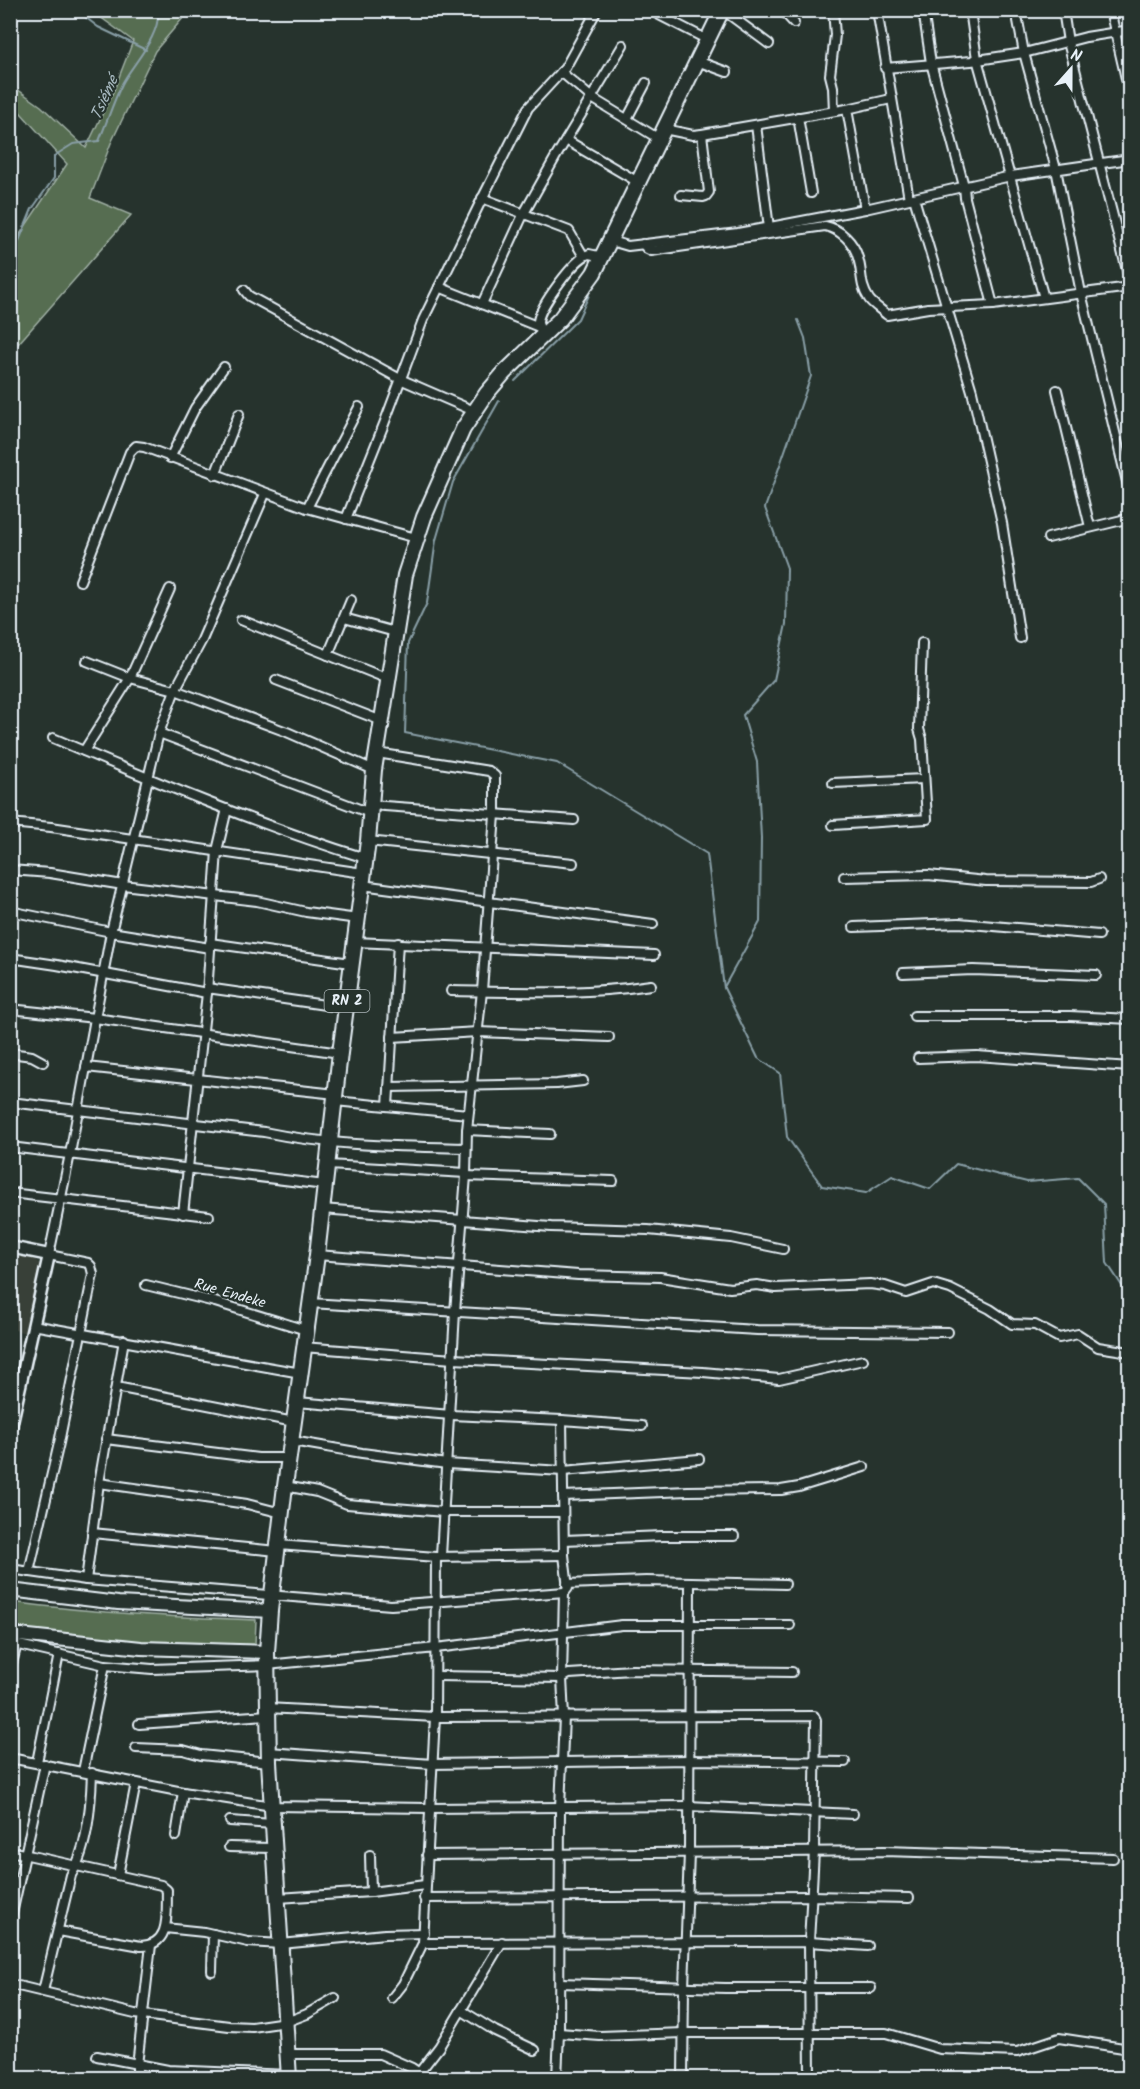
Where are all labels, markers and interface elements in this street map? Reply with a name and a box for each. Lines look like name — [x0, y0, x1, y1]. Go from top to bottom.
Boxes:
north arrow — [1041, 39, 1101, 99]
text: N — [1067, 43, 1085, 70]
water label: Tsiémé — [84, 68, 127, 124]
road number: RN 2 — [324, 990, 370, 1012]
street label: Rue Endeke — [191, 1272, 269, 1316]

